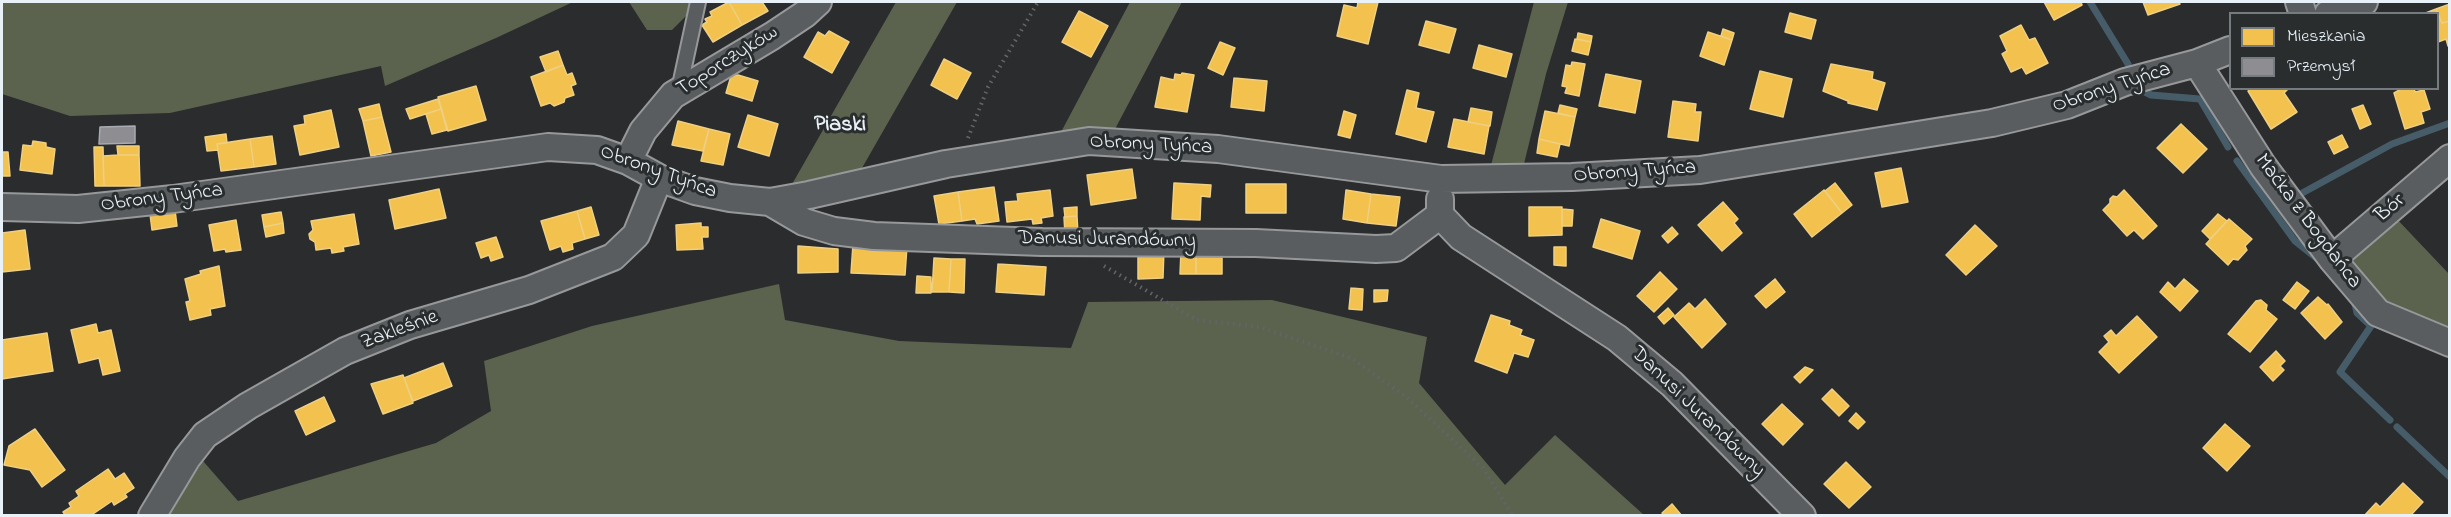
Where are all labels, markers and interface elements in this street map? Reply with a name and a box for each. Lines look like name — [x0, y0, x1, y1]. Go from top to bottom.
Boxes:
legend — [2229, 12, 2439, 90]
street label: Toporczyków — [673, 21, 783, 103]
text: Mieszkania — [2287, 24, 2365, 50]
text: Przemysł — [2287, 54, 2355, 80]
street label: Obrony Tyńca — [2050, 58, 2174, 120]
district label: Piaski — [814, 113, 866, 139]
street label: Obrony Tyńca — [1089, 130, 1213, 162]
street label: Obrony Tyńca — [596, 140, 720, 206]
street label: Maćka z Bogdańca — [2248, 150, 2366, 294]
street label: Obrony Tyńca — [1573, 156, 1697, 190]
street label: Obrony Tyńca — [100, 179, 224, 219]
street label: Bór — [2371, 189, 2411, 229]
street label: Danusi Jurandówny — [1018, 227, 1196, 255]
street label: Zakleśnie — [358, 306, 442, 356]
street label: Danusi Jurandówny — [1624, 342, 1770, 484]

